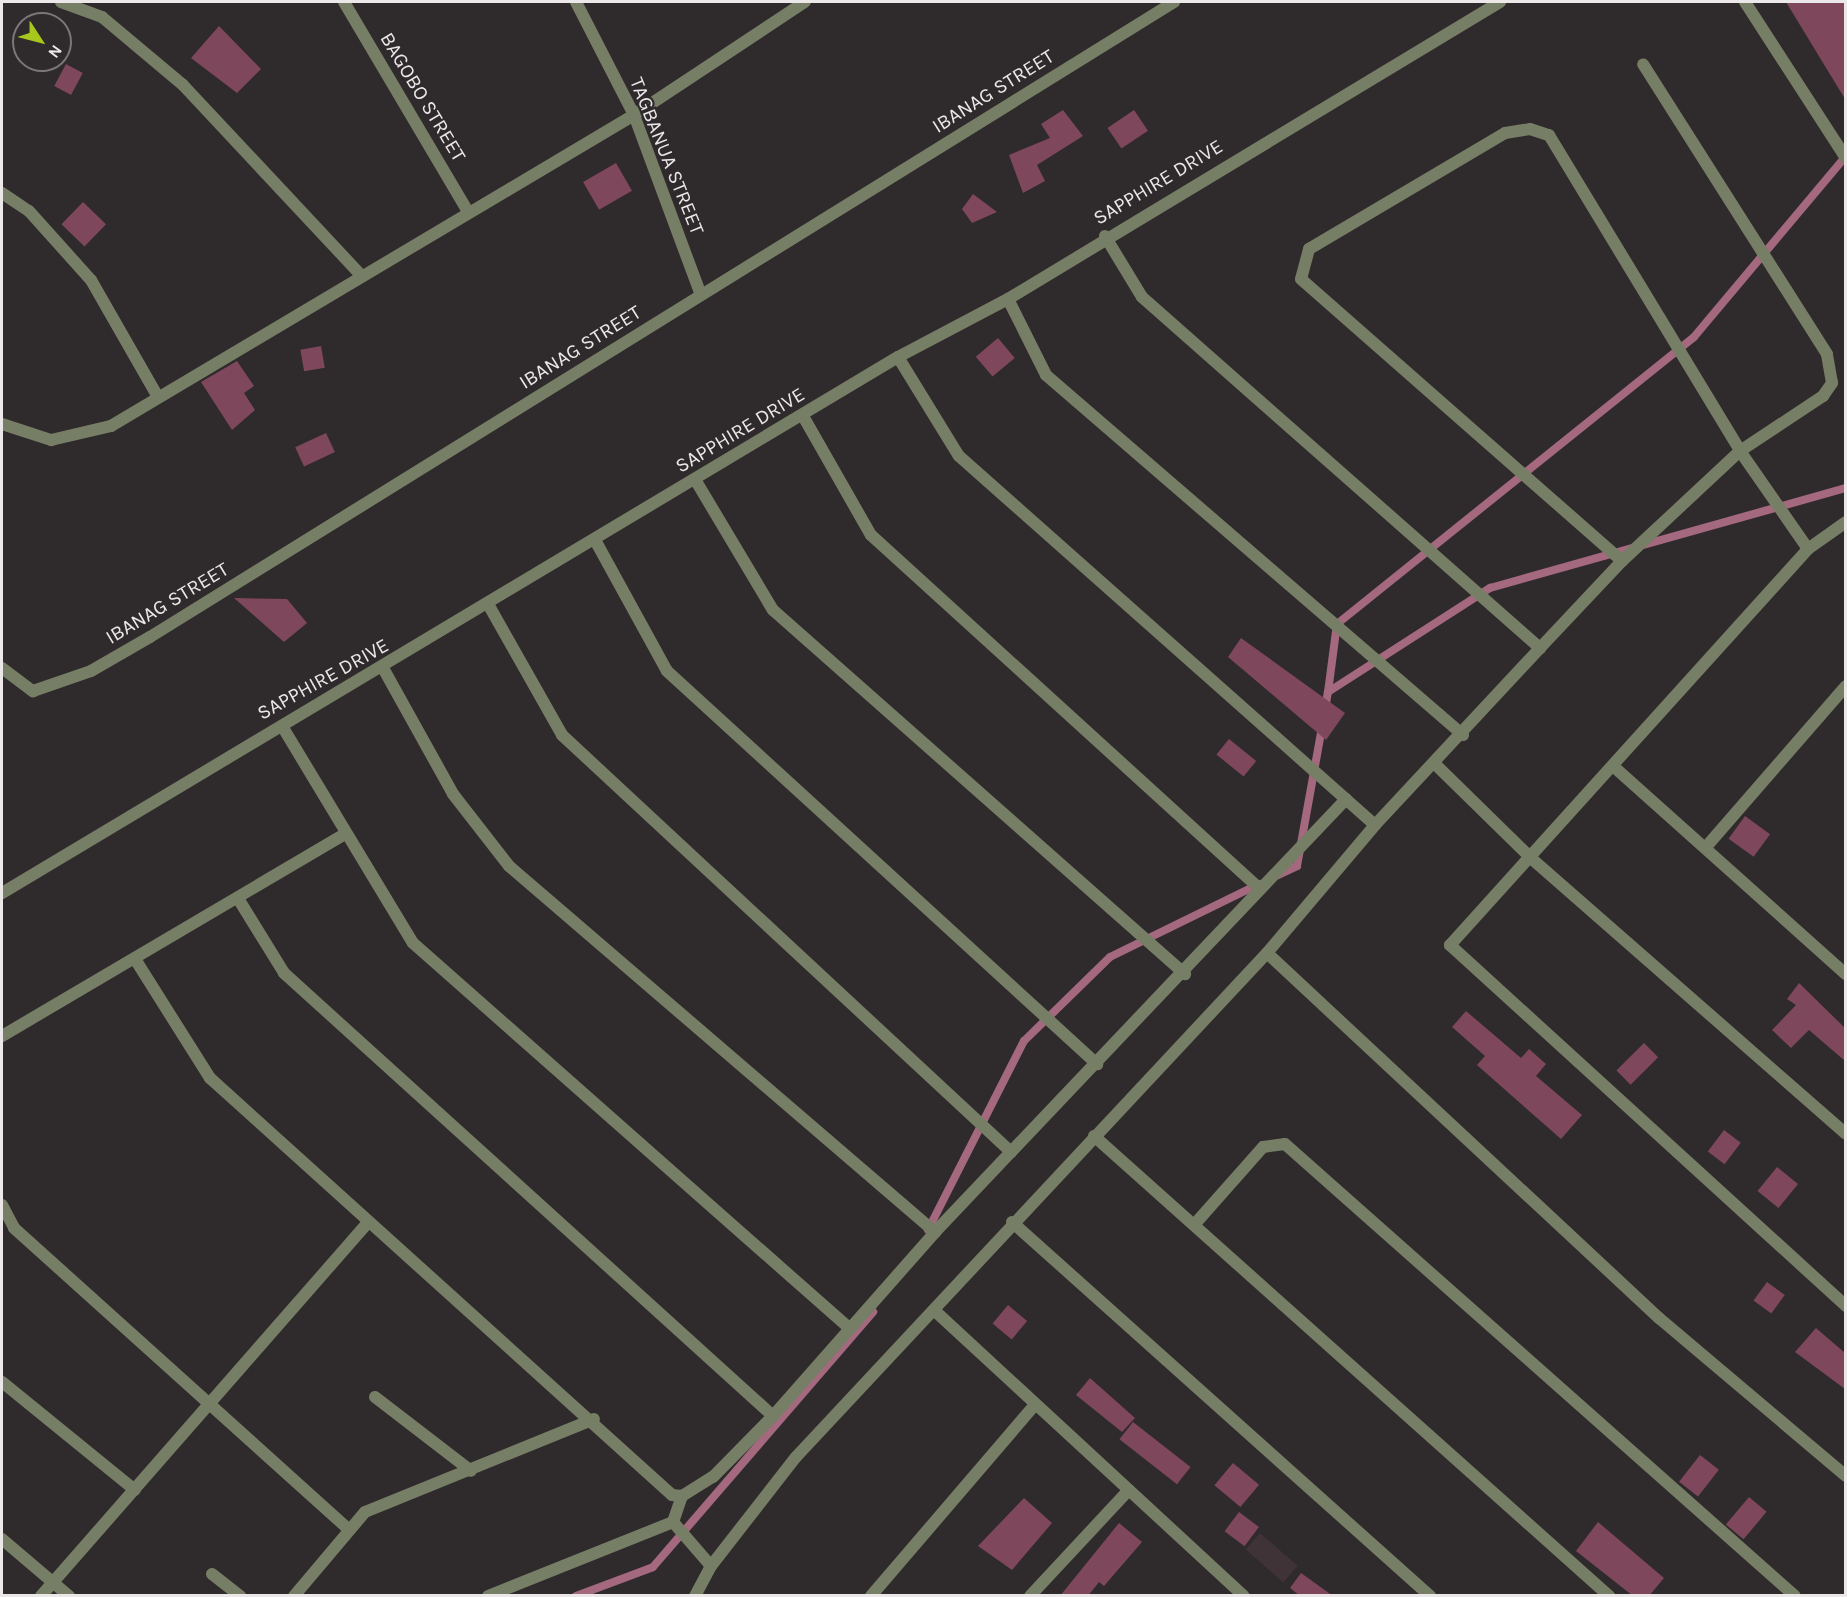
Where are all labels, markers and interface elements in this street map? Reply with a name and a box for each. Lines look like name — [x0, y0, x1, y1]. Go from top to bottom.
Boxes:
north arrow — [12, 12, 72, 72]
street label: BAGOBO STREET — [375, 28, 471, 166]
text: N — [44, 41, 66, 62]
street label: IBANAG STREET — [928, 44, 1058, 138]
street label: TAGBANUA STREET — [625, 74, 709, 238]
street label: SAPPHIRE DRIVE — [1089, 134, 1227, 230]
street label: IBANAG STREET — [515, 300, 645, 394]
street label: SAPPHIRE DRIVE — [671, 382, 809, 478]
street label: IBANAG STREET — [101, 557, 233, 649]
street label: SAPPHIRE DRIVE — [253, 633, 393, 725]

